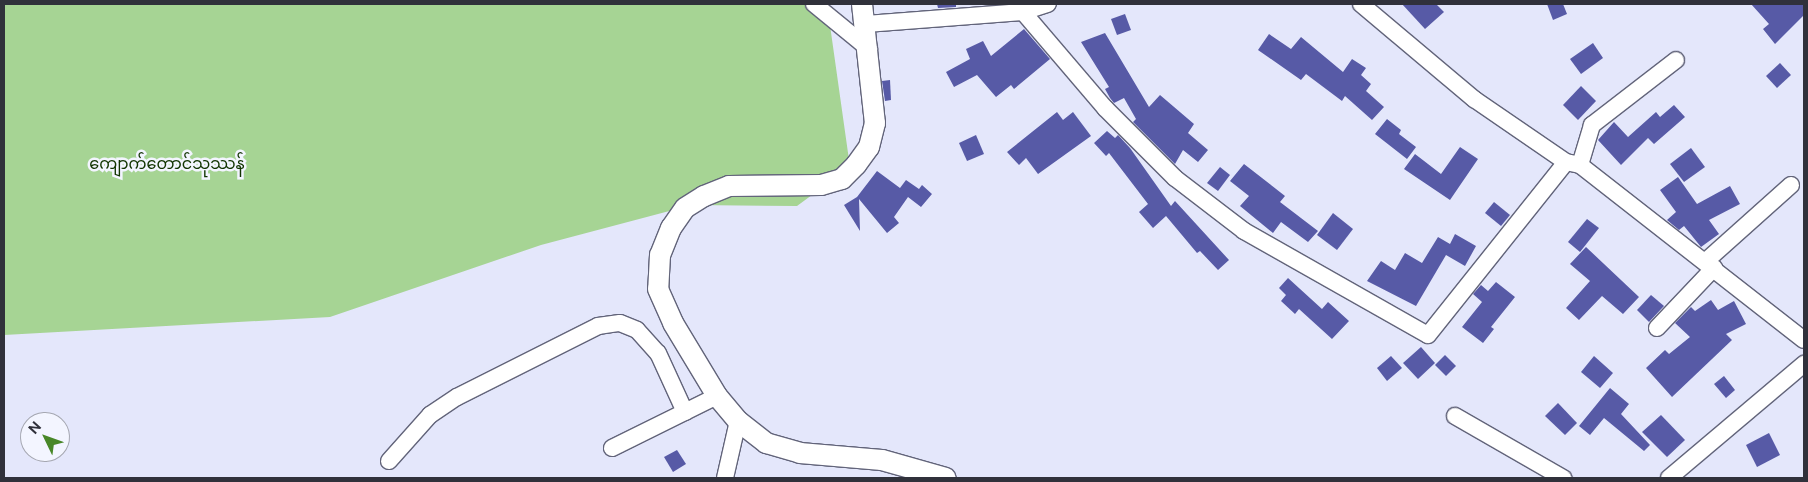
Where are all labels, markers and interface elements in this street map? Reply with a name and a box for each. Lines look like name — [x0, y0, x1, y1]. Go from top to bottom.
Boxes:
park label: ကျောက်တောင်သုဿန် — [89, 154, 245, 174]
north arrow — [20, 412, 70, 462]
text: N — [25, 418, 44, 437]

